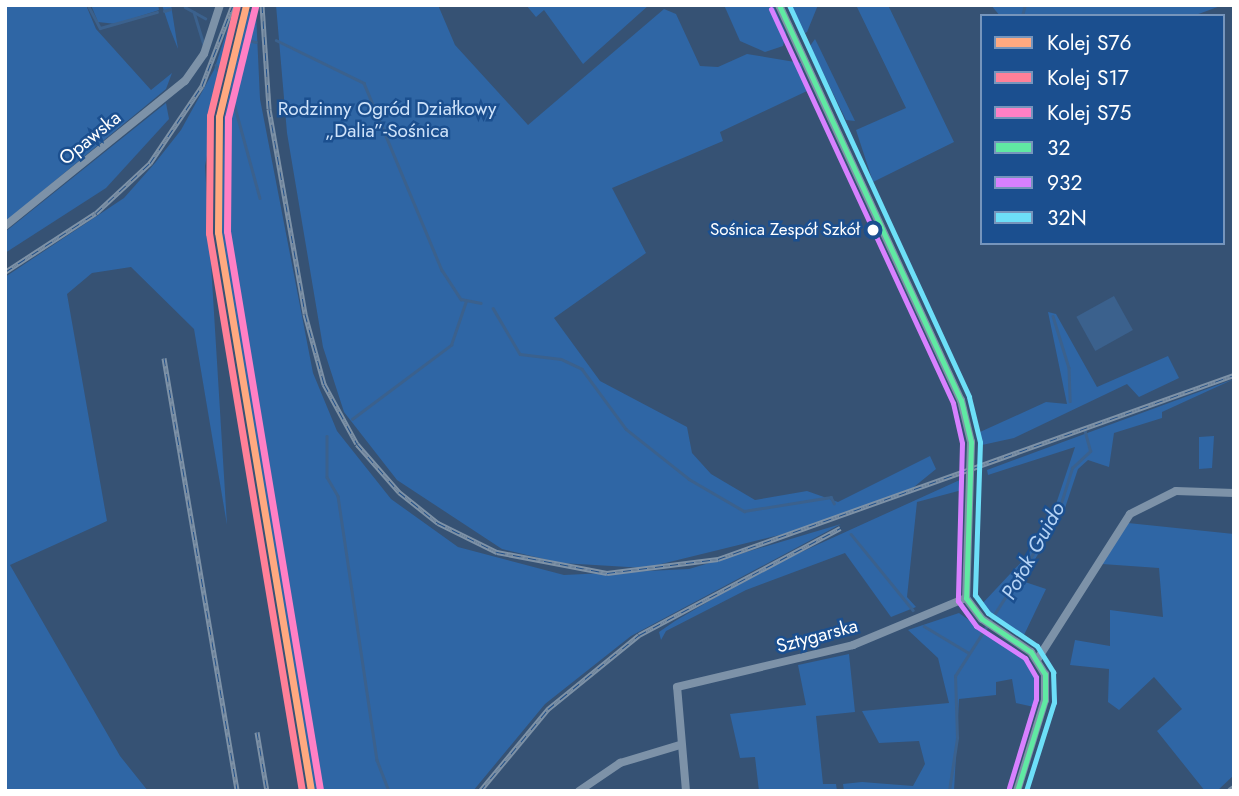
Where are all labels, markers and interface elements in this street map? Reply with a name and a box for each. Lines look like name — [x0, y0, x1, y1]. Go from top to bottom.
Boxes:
legend — [980, 14, 1225, 245]
text: Kolej S76 — [1047, 28, 1132, 58]
text: Kolej S17 — [1047, 63, 1129, 93]
park label: Rodzinny Ogród Działkowy „Dalia”-Sośnica — [278, 98, 496, 142]
text: Kolej S75 — [1047, 98, 1131, 128]
street label: Opawska — [54, 106, 126, 170]
text: 32 — [1047, 133, 1070, 163]
text: 932 — [1047, 168, 1083, 198]
text: 32N — [1047, 203, 1087, 233]
place label: Sośnica Zespół Szkół — [710, 220, 860, 240]
marker: Sośnica Zespół Szkół — [866, 223, 880, 237]
water label: Potok Guido — [996, 498, 1070, 604]
street label: Sztygarska — [774, 614, 860, 658]

